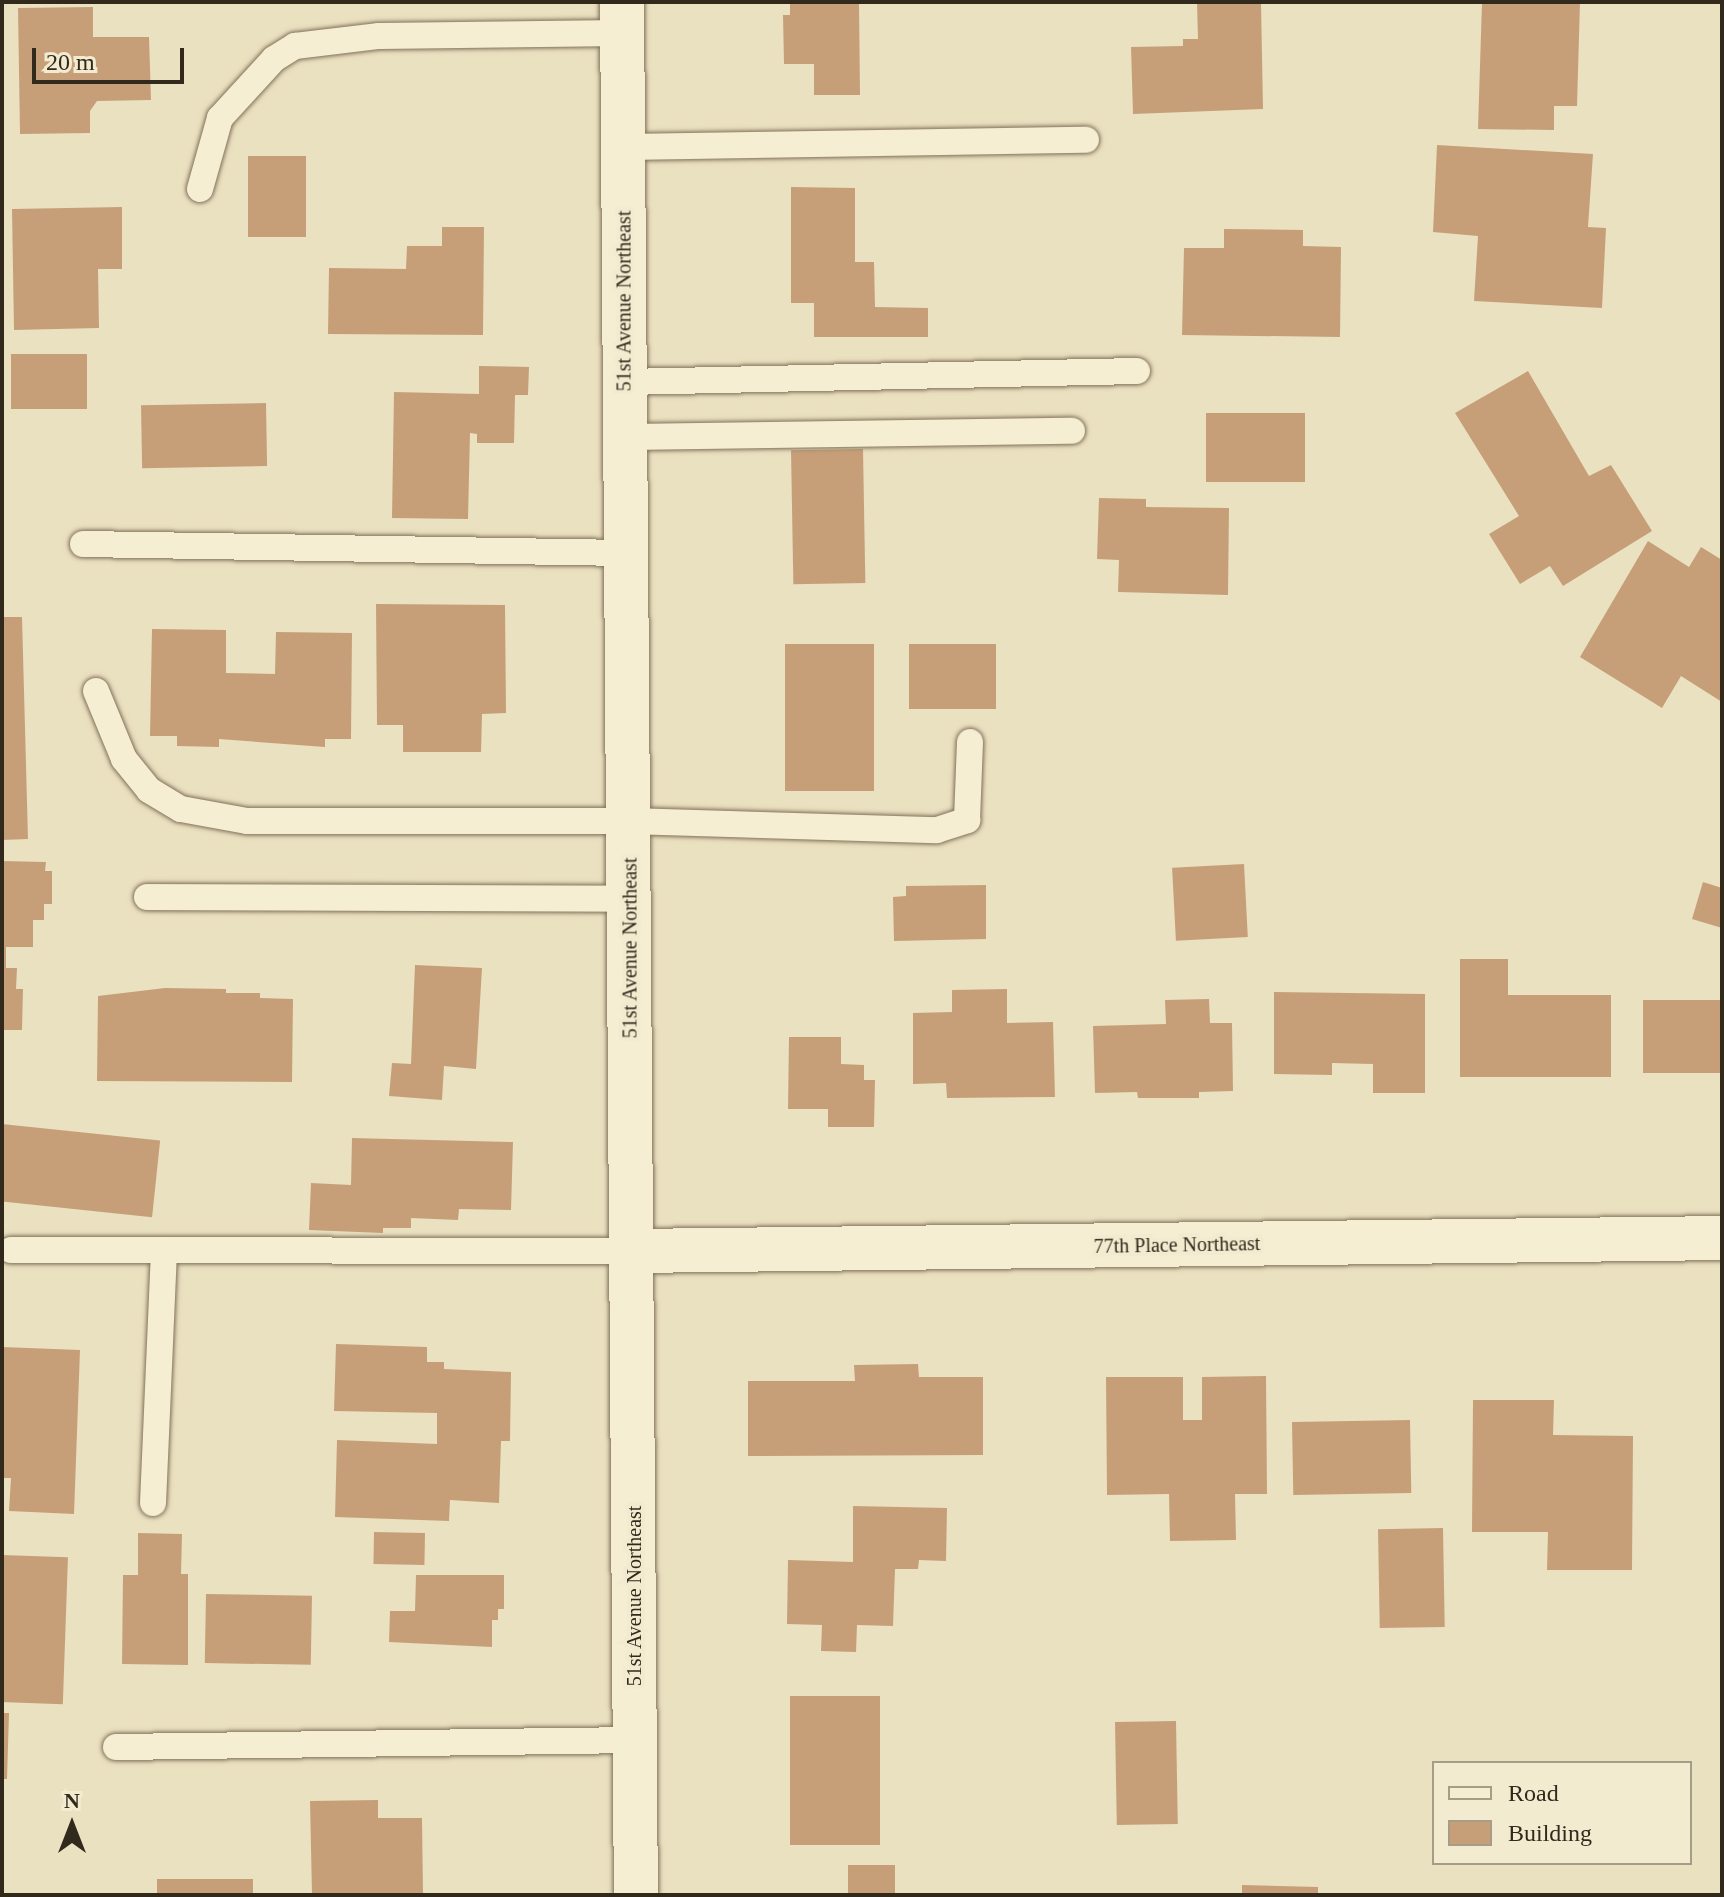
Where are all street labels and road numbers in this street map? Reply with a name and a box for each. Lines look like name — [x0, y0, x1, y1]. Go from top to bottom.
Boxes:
street label: 51st Avenue Northeast — [612, 210, 636, 392]
street label: 51st Avenue Northeast — [618, 857, 642, 1039]
street label: 77th Place Northeast — [1093, 1232, 1261, 1258]
street label: 51st Avenue Northeast — [622, 1505, 646, 1687]

